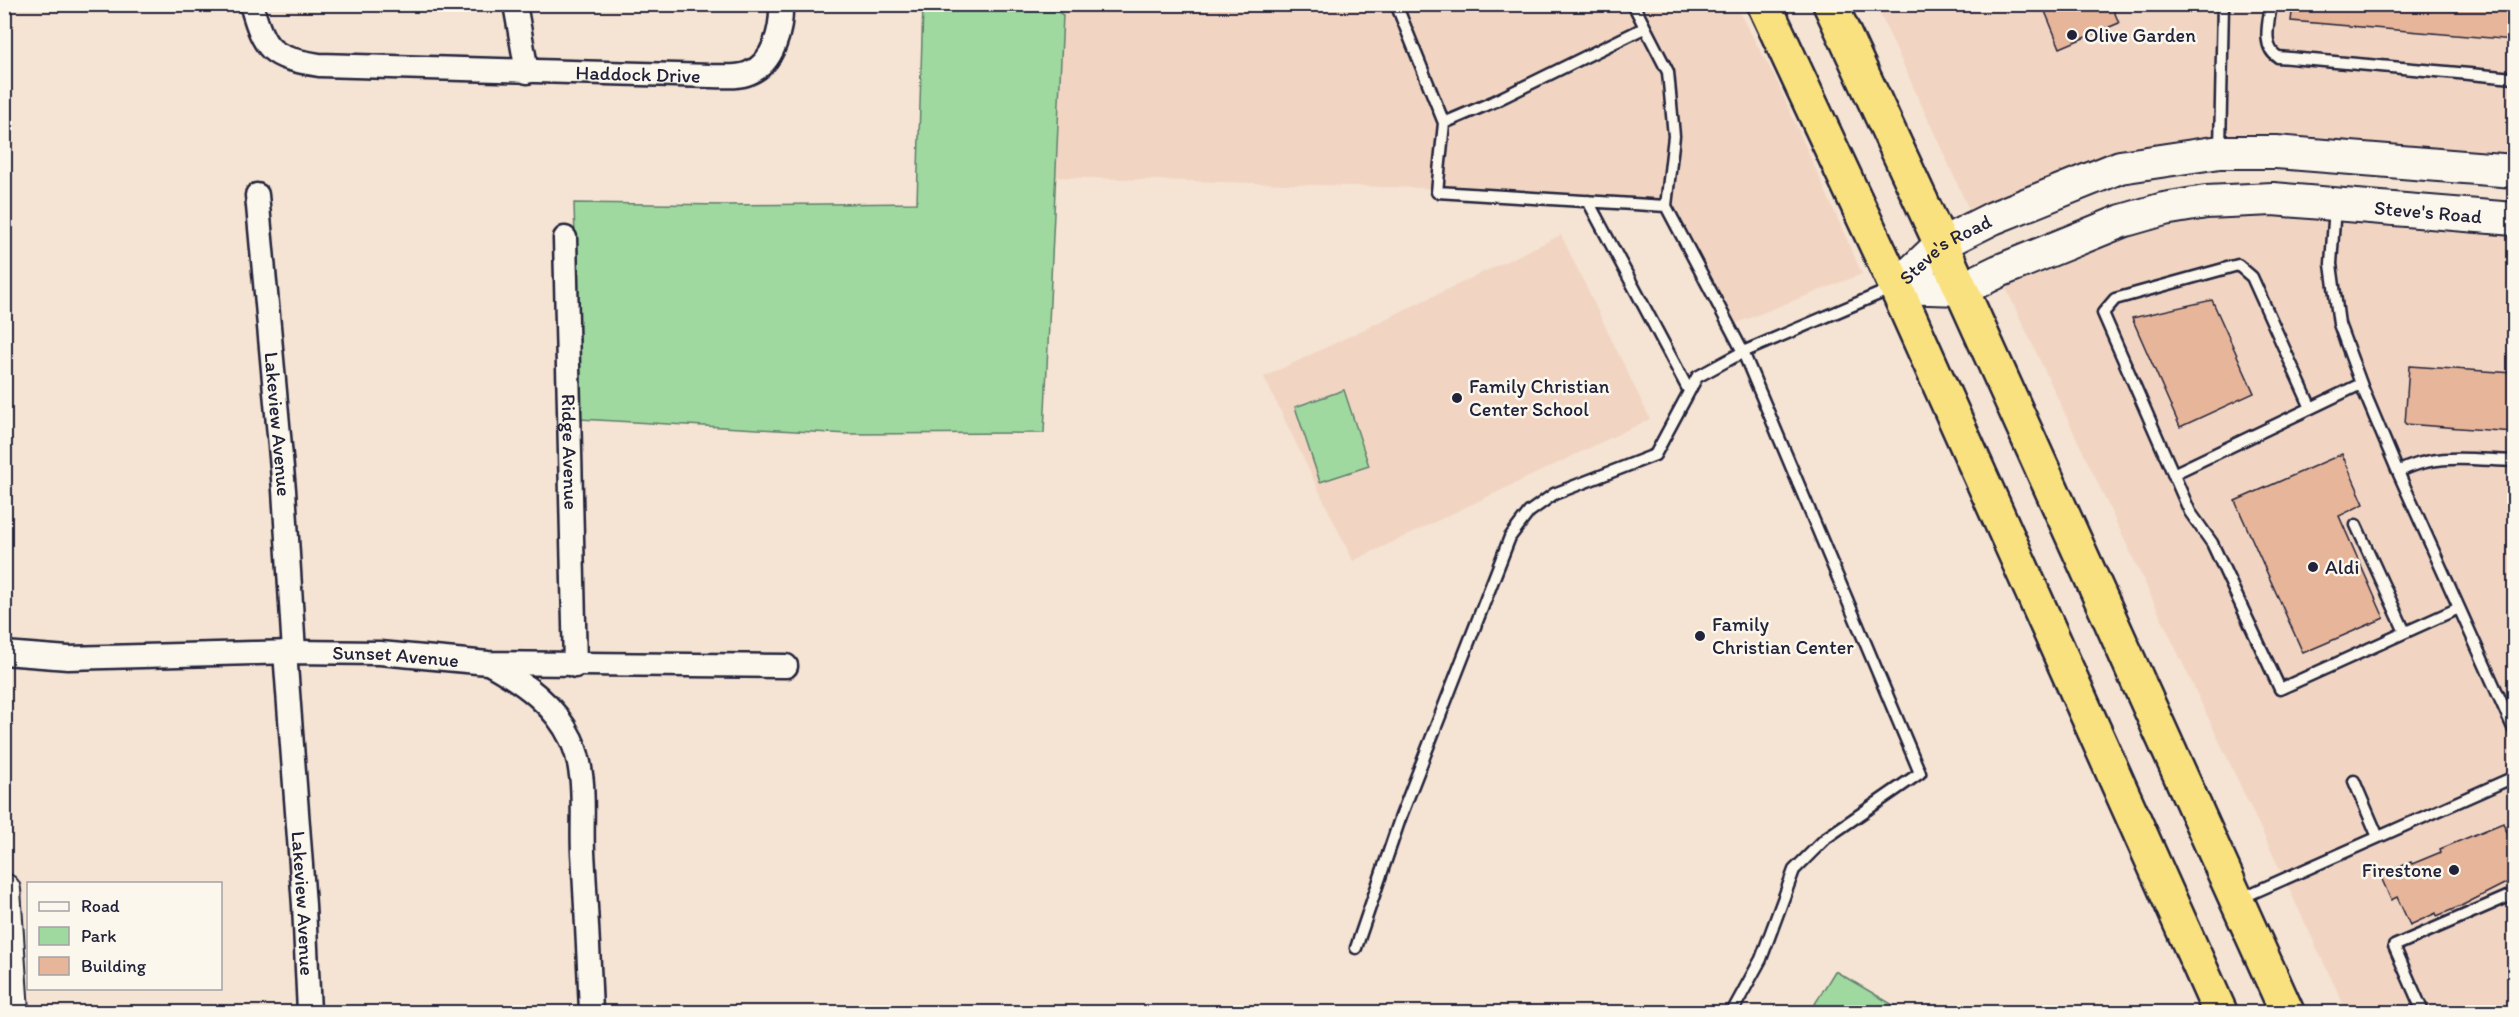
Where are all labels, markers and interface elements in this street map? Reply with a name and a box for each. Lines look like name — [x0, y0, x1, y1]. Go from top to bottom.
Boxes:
place label: Olive Garden — [2084, 23, 2196, 47]
marker: Olive Garden — [2065, 28, 2079, 42]
street label: Haddock Drive — [575, 60, 701, 88]
street label: Steve's Road — [2373, 195, 2483, 228]
street label: Steve's Road — [1894, 209, 1995, 289]
street label: Lakeview Avenue — [259, 351, 296, 497]
place label: Family Christian Center School — [1469, 374, 1610, 421]
marker: Family Christian Center School — [1450, 391, 1464, 405]
street label: Ridge Avenue — [557, 394, 583, 510]
place label: Aldi — [2325, 555, 2359, 579]
marker: Aldi — [2306, 560, 2320, 574]
place label: Family Christian Center — [1712, 612, 1854, 659]
marker: Family Christian Center — [1693, 629, 1707, 643]
street label: Sunset Avenue — [332, 640, 460, 672]
street label: Lakeview Avenue — [286, 830, 319, 976]
place label: Firestone — [2362, 858, 2442, 882]
marker: Firestone — [2447, 863, 2461, 877]
legend — [27, 882, 222, 990]
text: Road — [81, 895, 120, 917]
text: Park — [81, 925, 116, 947]
text: Building — [81, 955, 147, 977]

